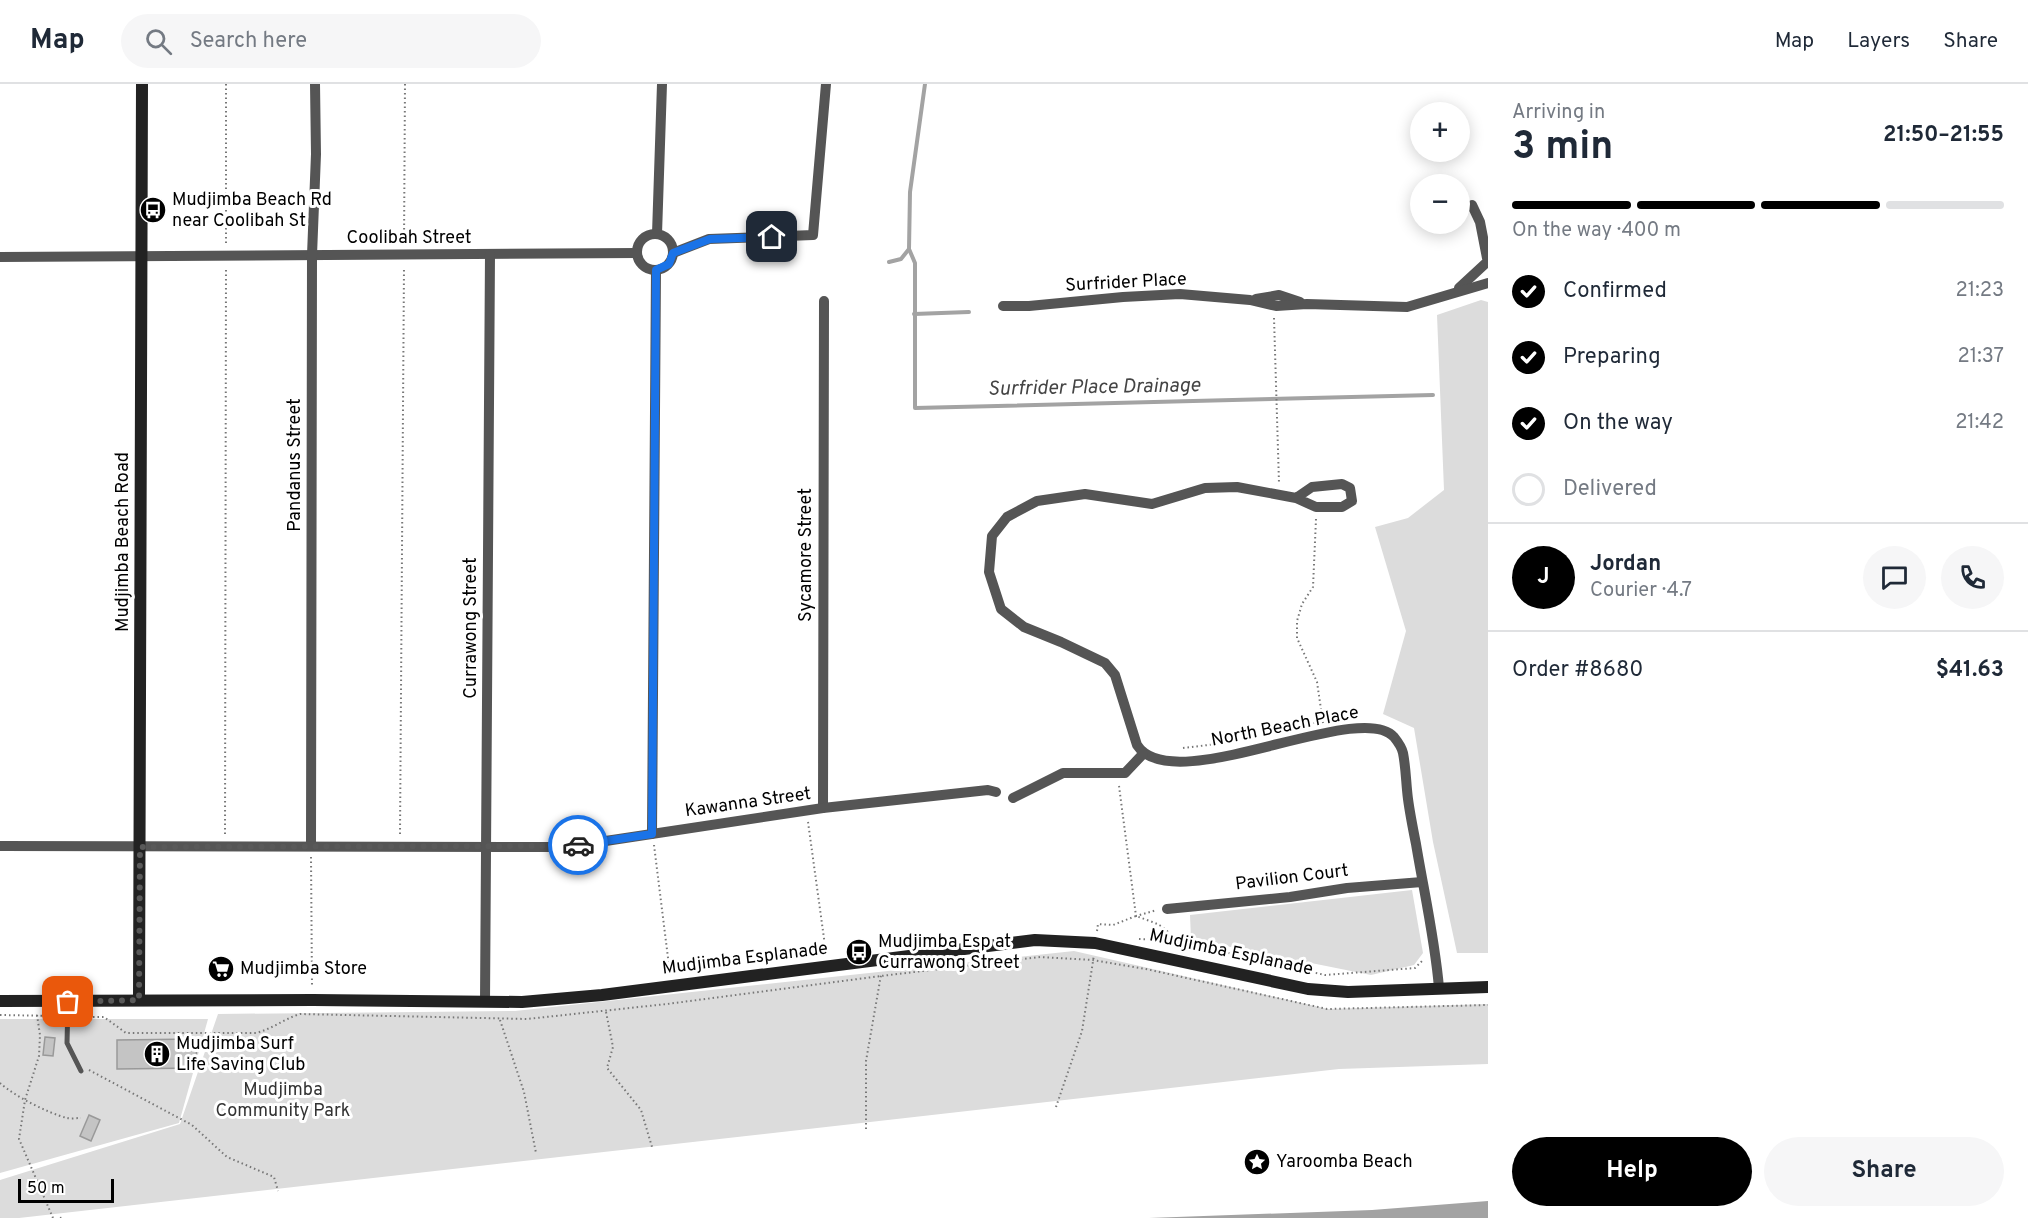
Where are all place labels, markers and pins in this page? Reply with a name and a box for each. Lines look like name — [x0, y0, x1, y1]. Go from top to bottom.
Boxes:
place label: Mudjimba Beach Rd near Coolibah St — [172, 189, 332, 233]
bus stop icon: Mudjimba Beach Rd near Coolibah St — [138, 195, 168, 225]
pin — [746, 211, 797, 262]
place label: Mudjimba Esp at Currawong Street — [878, 931, 1020, 975]
bus stop icon: Mudjimba Esp at Currawong Street — [844, 937, 874, 967]
supermarket icon: Mudjimba Store — [206, 954, 236, 984]
place label: Mudjimba Store — [240, 958, 367, 981]
pin — [42, 976, 93, 1027]
place label: Mudjimba Surf Life Saving Club — [176, 1033, 305, 1077]
building icon: Mudjimba Surf Life Saving Club — [142, 1039, 172, 1069]
place icon: Yaroomba Beach — [1242, 1147, 1272, 1177]
place label: Yaroomba Beach — [1276, 1151, 1413, 1174]

